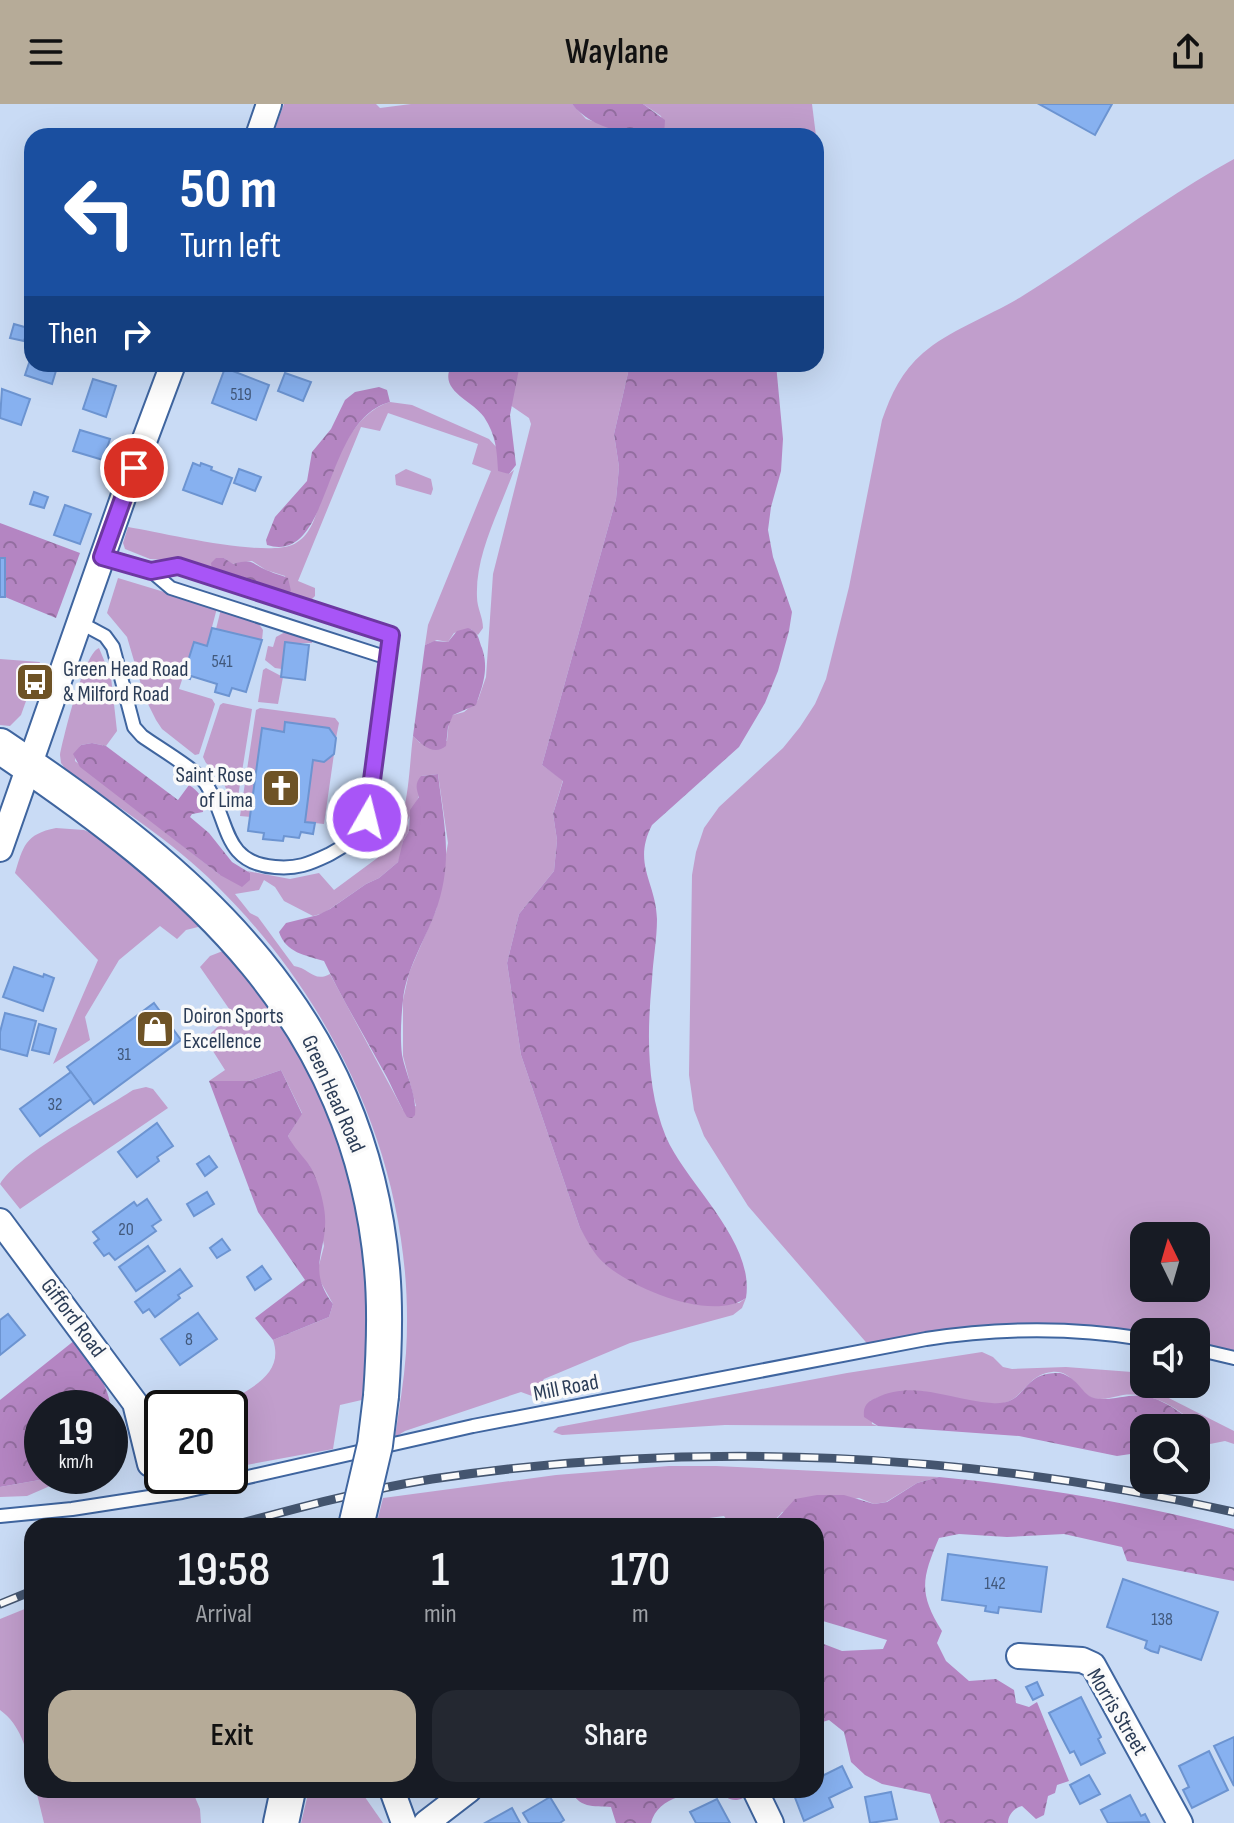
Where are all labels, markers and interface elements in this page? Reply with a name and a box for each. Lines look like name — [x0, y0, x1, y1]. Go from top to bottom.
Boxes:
icon: menu — [24, 30, 68, 74]
icon: share — [1166, 30, 1210, 74]
text: Waylane — [565, 31, 669, 74]
text: 50 m — [180, 157, 277, 224]
icon: left — [48, 160, 152, 264]
text: Turn left — [180, 225, 281, 268]
icon: right — [114, 312, 158, 356]
text: Then — [48, 316, 98, 352]
house number: 519 — [230, 384, 252, 405]
pin — [100, 434, 168, 502]
icon: arrive — [112, 446, 156, 490]
house number: 541 — [211, 651, 233, 672]
place label: Green Head Road & Milford Road — [63, 656, 188, 708]
bus stop icon: Green Head Road & Milford Road — [14, 661, 56, 703]
place label: Saint Rose of Lima — [175, 762, 253, 814]
church icon: Saint Rose of Lima — [260, 767, 302, 809]
position arrow — [325, 776, 409, 860]
place label: Doiron Sports Excellence — [183, 1003, 284, 1055]
shop icon: Doiron Sports Excellence — [134, 1008, 176, 1050]
street label: Green Head Road — [295, 1031, 371, 1157]
house number: 31 — [117, 1044, 132, 1065]
house number: 32 — [48, 1094, 62, 1115]
house number: 20 — [118, 1219, 134, 1240]
north arrow — [1130, 1222, 1210, 1302]
map controls — [1130, 1222, 1210, 1494]
street label: Gifford Road — [35, 1273, 111, 1363]
button: sound — [1130, 1318, 1210, 1398]
house number: 8 — [185, 1329, 193, 1350]
street label: Mill Road — [531, 1368, 601, 1408]
speed limit sign: 20 — [144, 1390, 248, 1494]
text: 19 — [59, 1408, 93, 1456]
button: search — [1130, 1414, 1210, 1494]
text: km/h — [59, 1450, 93, 1474]
text: 19:58 — [178, 1542, 270, 1599]
text: 1 — [431, 1542, 449, 1599]
text: 170 — [610, 1542, 670, 1599]
house number: 142 — [984, 1573, 1006, 1594]
text: Arrival — [196, 1599, 252, 1630]
text: min — [424, 1599, 457, 1630]
text: m — [632, 1599, 649, 1630]
house number: 138 — [1151, 1609, 1173, 1630]
street label: Morris Street — [1081, 1664, 1154, 1761]
button: Exit — [48, 1690, 416, 1782]
button: Share — [432, 1690, 800, 1782]

